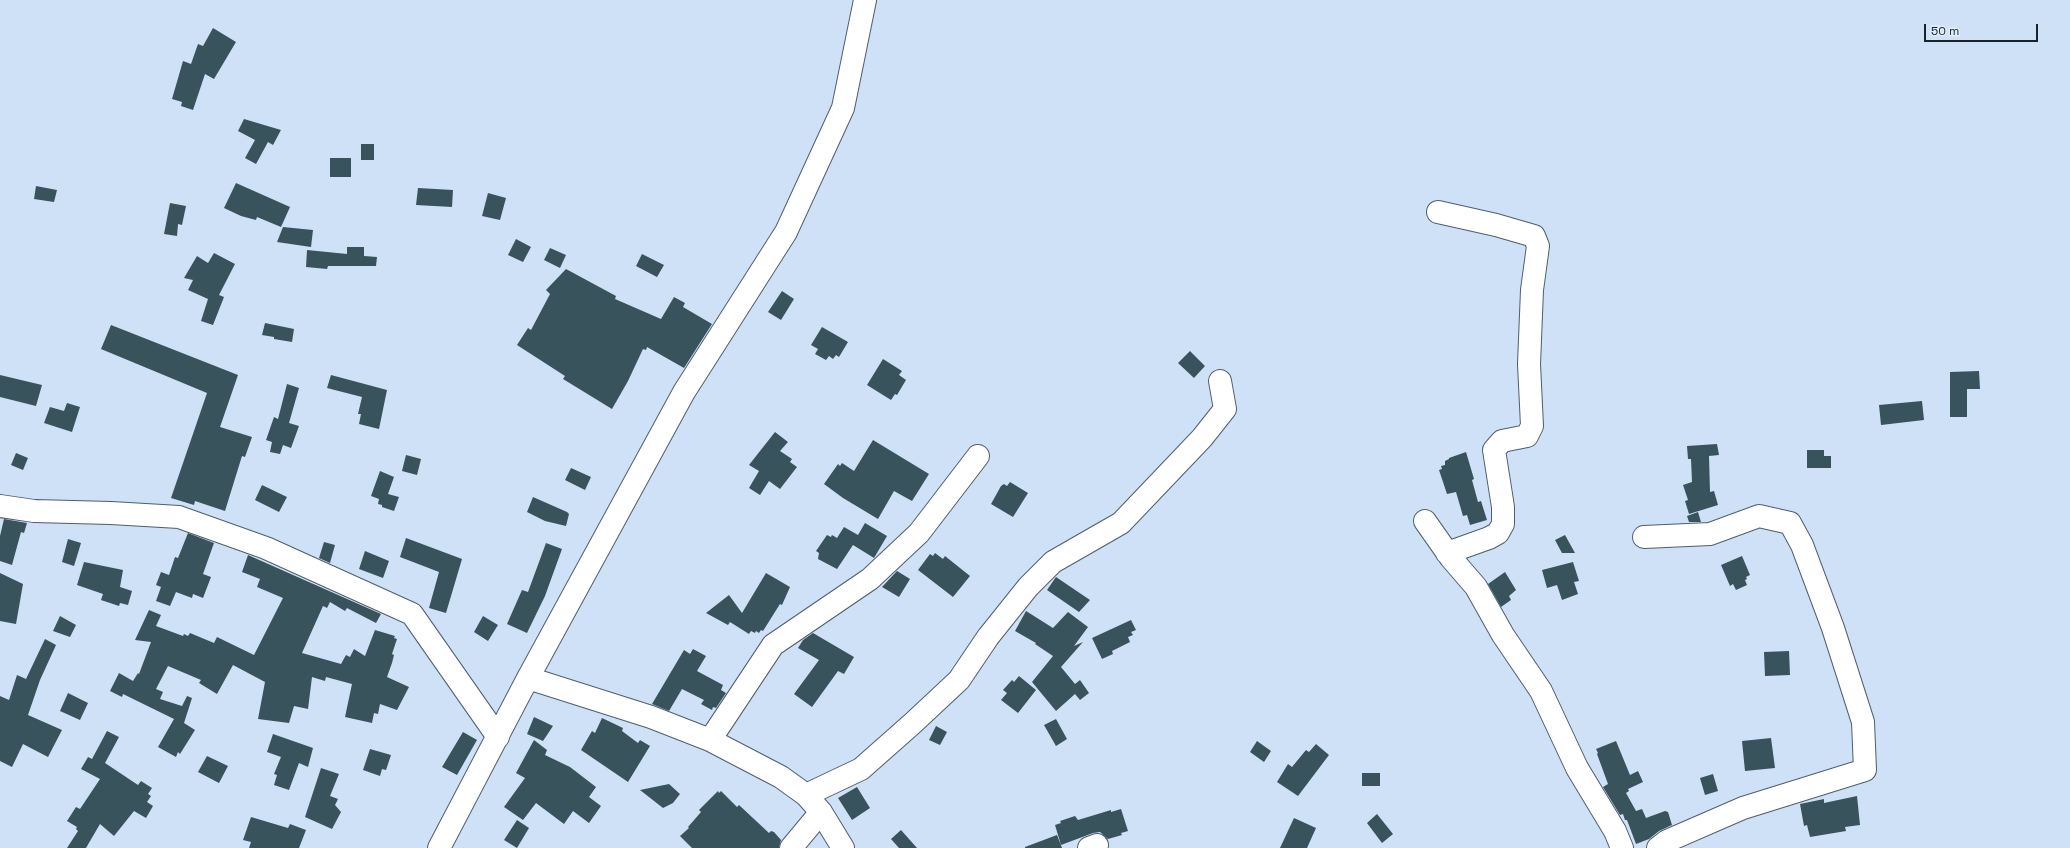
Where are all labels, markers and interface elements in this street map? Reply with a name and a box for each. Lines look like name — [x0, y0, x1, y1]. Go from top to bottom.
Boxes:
scale bar — [1926, 16, 2040, 42]
text: 50 m — [1931, 23, 1959, 39]

